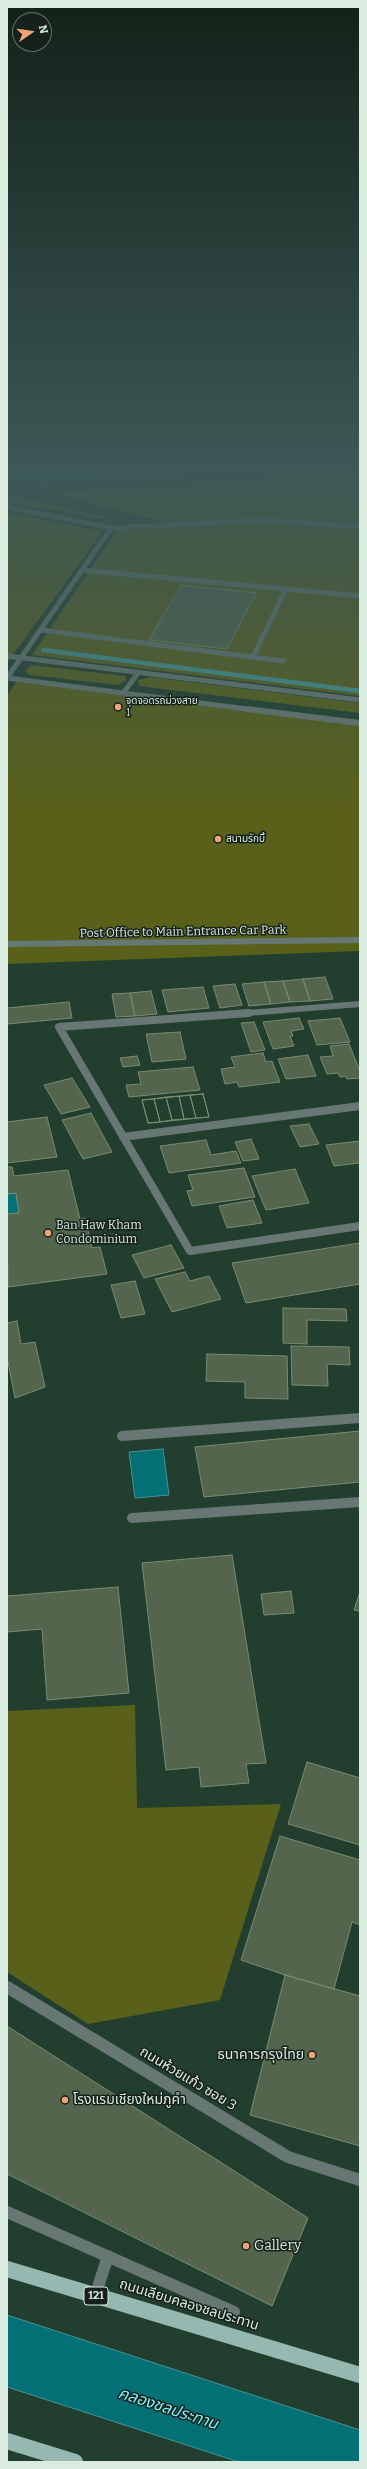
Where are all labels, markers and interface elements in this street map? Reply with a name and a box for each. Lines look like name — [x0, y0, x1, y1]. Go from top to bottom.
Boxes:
north arrow — [12, 12, 52, 52]
text: N — [36, 24, 50, 35]
place label: จุดจอดรถม่วงสาย 1 — [126, 695, 198, 718]
marker: จุดจอดรถม่วงสาย 1 — [113, 702, 123, 712]
place label: สนามรักบี้ — [226, 833, 265, 845]
marker: สนามรักบี้ — [213, 834, 223, 844]
street label: Post Office to Main Entrance Car Park — [80, 923, 286, 941]
place label: Ban Haw Kham Condominium — [56, 1219, 142, 1247]
marker: Ban Haw Kham Condominium — [43, 1228, 53, 1238]
street label: ถนนห้วยแก้ว ซอย 3 — [137, 2043, 239, 2115]
place label: ธนาคารกรุงไทย — [217, 2047, 304, 2063]
marker: ธนาคารกรุงไทย — [307, 2050, 317, 2060]
place label: โรงแรมเชียงใหม่ภูคำ — [73, 2092, 186, 2108]
marker: โรงแรมเชียงใหม่ภูคำ — [60, 2095, 70, 2105]
place label: Gallery — [254, 2238, 301, 2254]
marker: Gallery — [241, 2241, 251, 2251]
street label: ถนนเลียบคลองชลประทาน — [117, 2276, 261, 2334]
road number: 121 — [84, 2287, 108, 2305]
water label: คลองชลประทาน — [116, 2384, 220, 2434]

